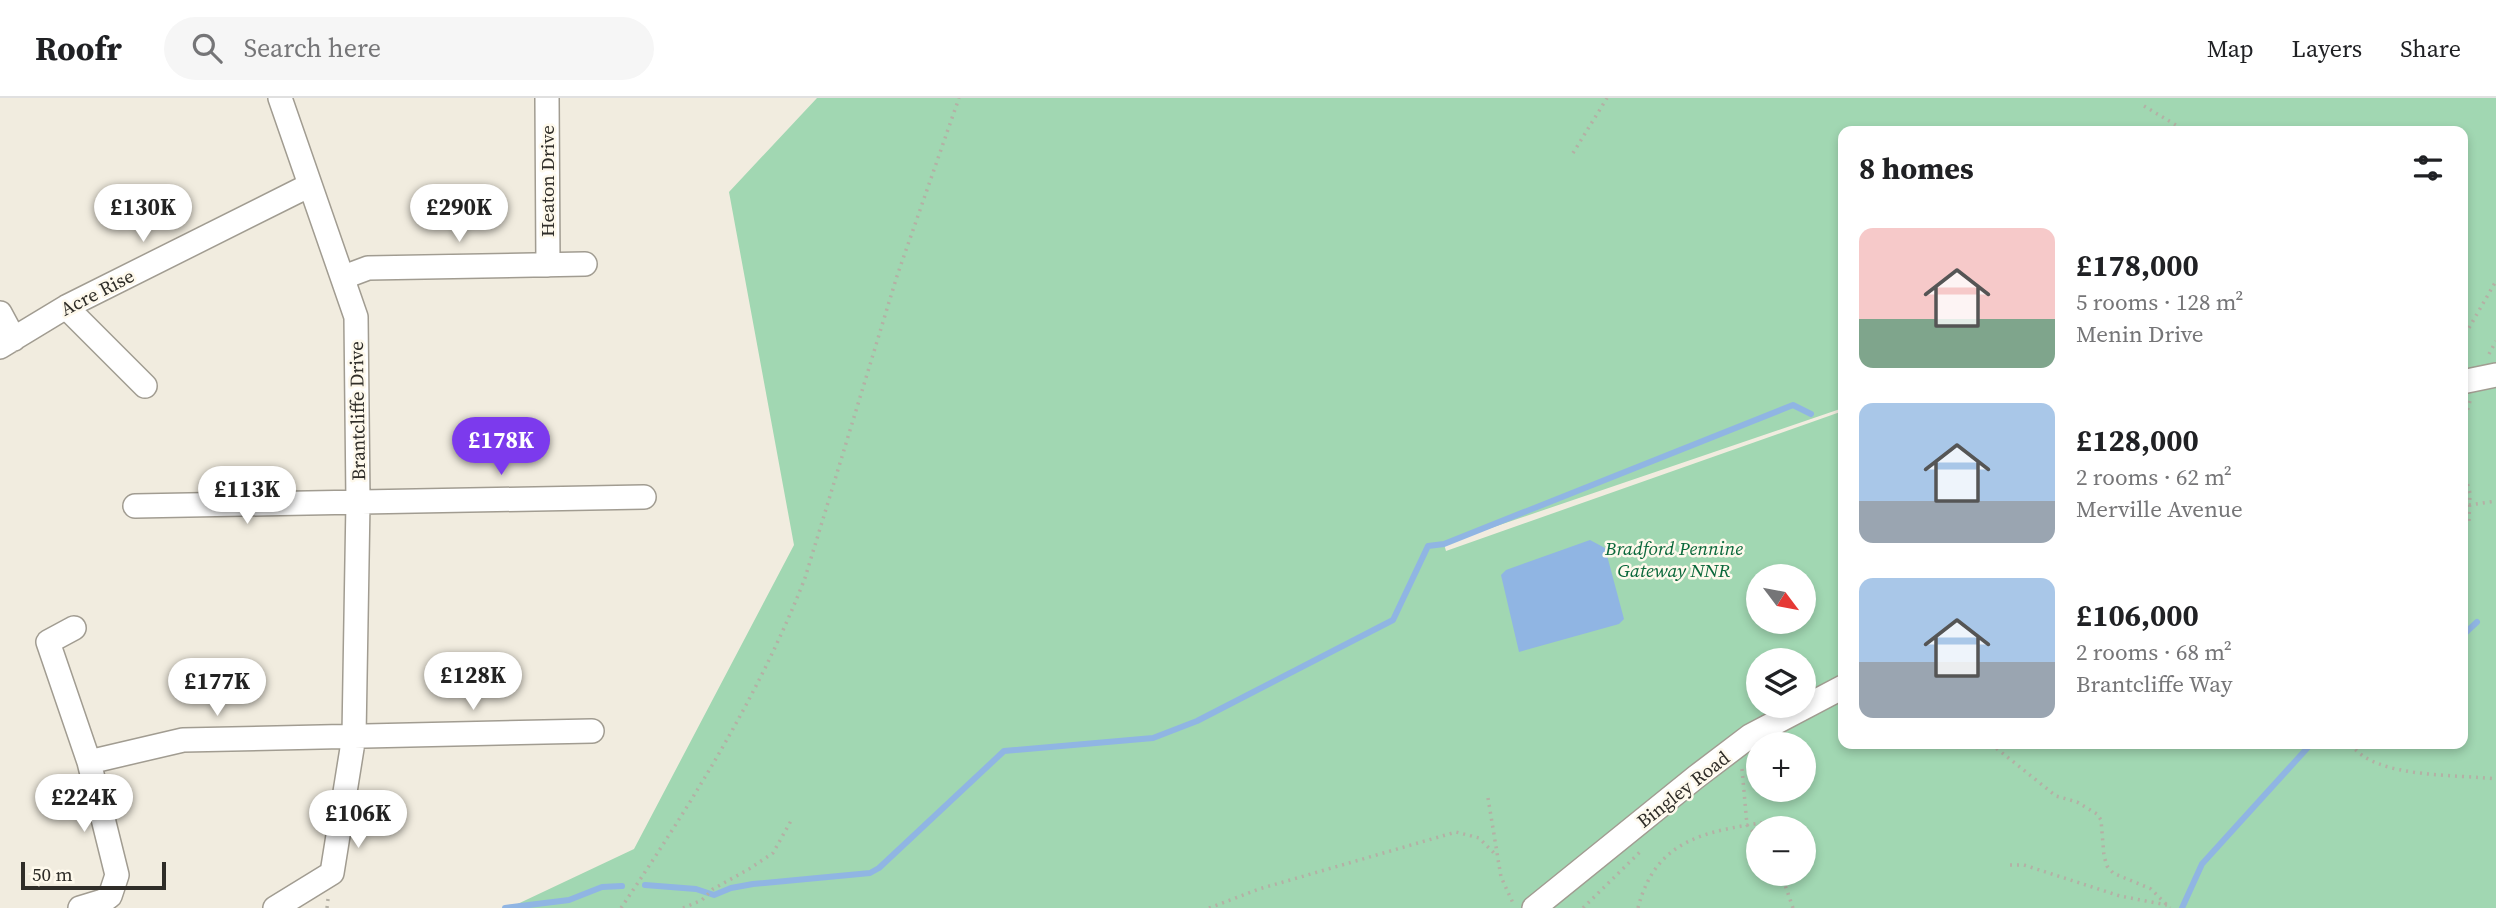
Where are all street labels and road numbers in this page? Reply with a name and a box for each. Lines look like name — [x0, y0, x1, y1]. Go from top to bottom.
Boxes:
street label: Heaton Drive — [534, 125, 560, 237]
street label: Acre Rise — [56, 262, 138, 322]
street label: Brantcliffe Drive — [343, 341, 371, 481]
street label: Bingley Road — [1631, 744, 1735, 833]

